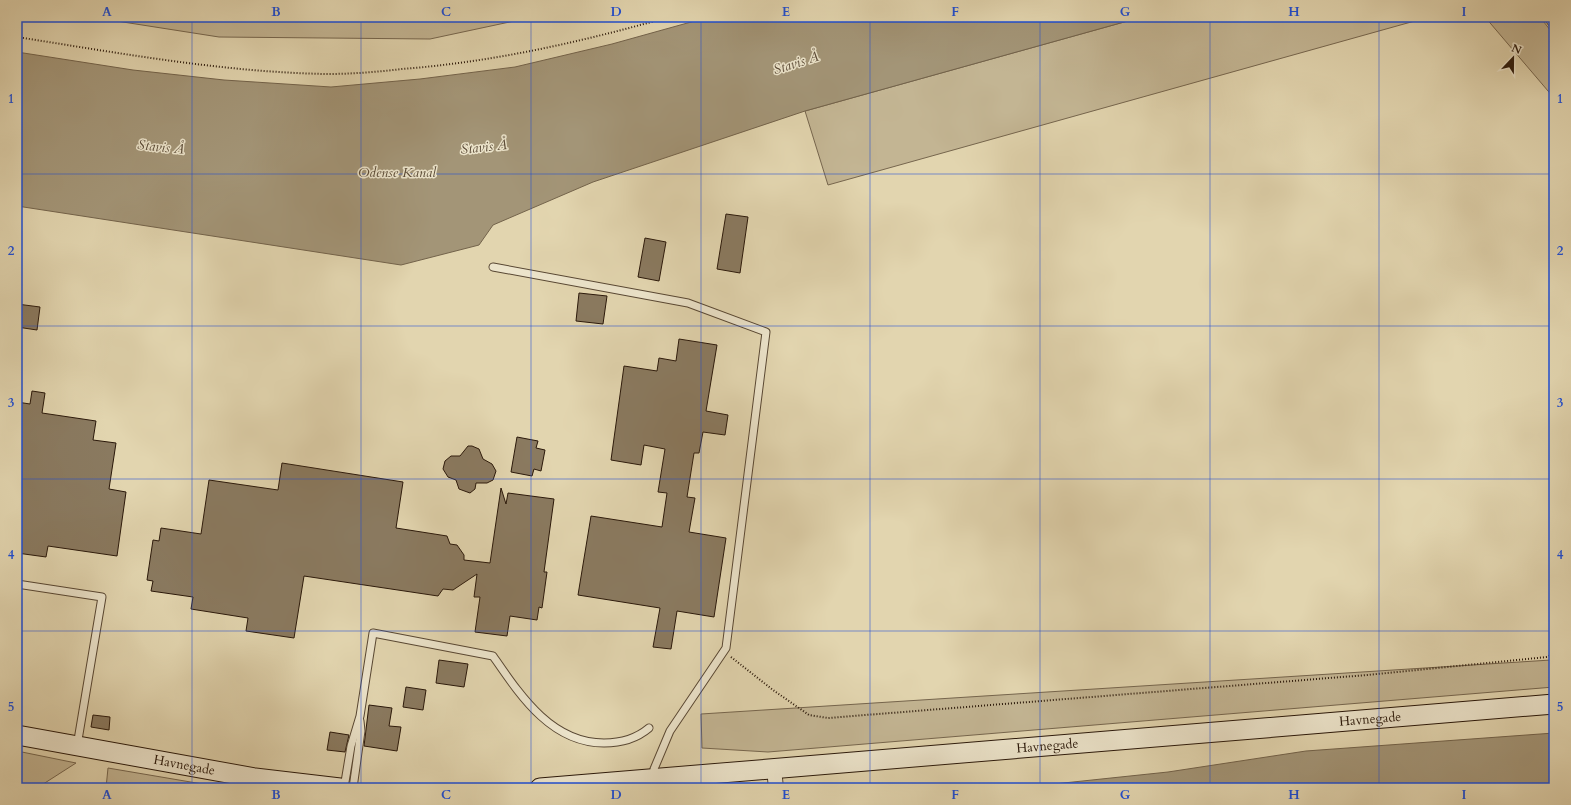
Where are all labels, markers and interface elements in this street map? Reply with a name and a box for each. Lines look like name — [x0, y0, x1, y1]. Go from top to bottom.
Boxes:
text: A — [102, 3, 112, 21]
text: B — [271, 3, 281, 21]
text: C — [441, 3, 451, 21]
text: D — [610, 3, 622, 21]
text: E — [782, 3, 790, 21]
text: F — [951, 3, 959, 21]
text: G — [1120, 3, 1131, 21]
text: H — [1288, 3, 1300, 21]
text: I — [1461, 3, 1467, 21]
north arrow — [1493, 38, 1533, 78]
text: N — [1509, 40, 1524, 58]
water label: Stavis Å — [771, 47, 822, 79]
text: 1 — [8, 90, 14, 108]
text: 1 — [1557, 90, 1563, 108]
water label: Stavis Å — [137, 135, 186, 159]
water label: Stavis Å — [460, 135, 509, 159]
water label: Odense Kanal — [358, 163, 437, 182]
text: 2 — [8, 242, 15, 260]
text: 2 — [1557, 242, 1564, 260]
text: 3 — [8, 394, 15, 412]
text: 3 — [1557, 394, 1564, 412]
text: 4 — [8, 546, 15, 564]
text: 4 — [1557, 546, 1564, 564]
text: 5 — [8, 698, 14, 716]
text: 5 — [1557, 698, 1563, 716]
street label: Havnegade — [1338, 708, 1402, 731]
street label: Havnegade — [1016, 734, 1079, 758]
street label: Havnegade — [152, 751, 217, 780]
text: A — [102, 786, 112, 804]
text: B — [271, 786, 281, 804]
text: C — [441, 786, 451, 804]
text: D — [610, 786, 622, 804]
text: E — [782, 786, 790, 804]
text: F — [951, 786, 959, 804]
text: G — [1120, 786, 1131, 804]
text: H — [1288, 786, 1300, 804]
text: I — [1461, 786, 1467, 804]

